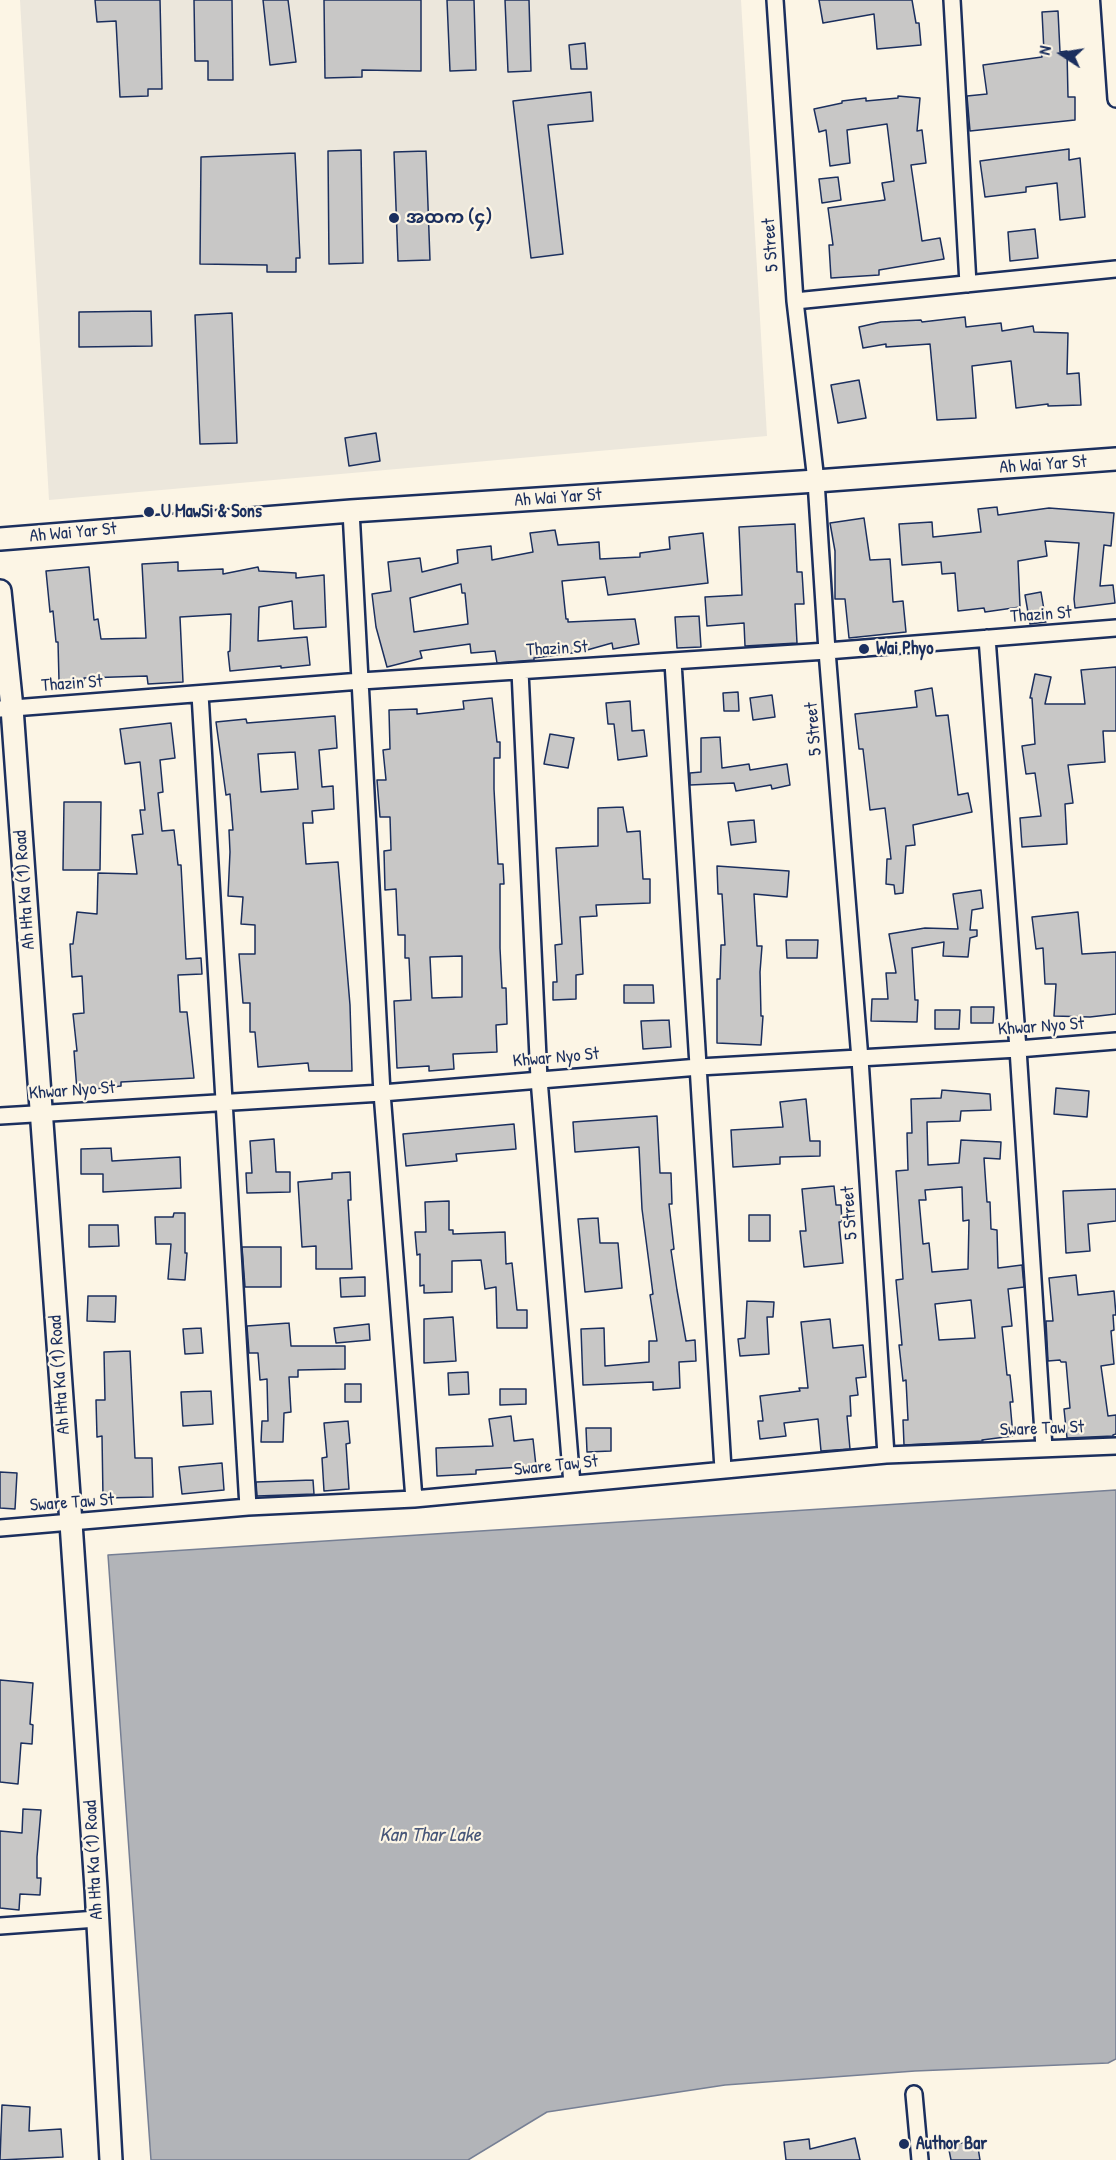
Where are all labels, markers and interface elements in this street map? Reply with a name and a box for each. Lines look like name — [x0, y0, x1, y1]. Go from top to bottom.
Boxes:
north arrow — [1032, 24, 1092, 84]
text: N — [1033, 44, 1056, 57]
place label: အထက (၄) — [406, 207, 492, 229]
marker: အထက (၄) — [387, 211, 401, 225]
street label: 5 Street — [758, 217, 784, 273]
street label: Ah Wai Yar St — [999, 451, 1087, 479]
street label: Ah Wai Yar St — [514, 484, 602, 512]
place label: U MawSi & Sons — [161, 501, 262, 523]
marker: U MawSi & Sons — [142, 505, 156, 519]
street label: Ah Wai Yar St — [29, 518, 117, 548]
street label: Thazin St — [1010, 602, 1072, 628]
street label: Thazin St — [526, 637, 588, 661]
place label: Wai Phyo — [876, 638, 933, 660]
marker: Wai Phyo — [857, 642, 871, 656]
street label: Thazin St — [41, 671, 103, 697]
street label: 5 Street — [801, 701, 827, 757]
street label: Ah Hta Ka (1) Road — [10, 830, 40, 950]
street label: Khwar Nyo St — [997, 1013, 1085, 1041]
street label: Khwar Nyo St — [512, 1043, 600, 1073]
street label: Khwar Nyo St — [28, 1077, 116, 1105]
street label: 5 Street — [837, 1185, 863, 1241]
street label: Ah Hta Ka (1) Road — [45, 1315, 75, 1435]
street label: Sware Taw St — [1000, 1417, 1084, 1441]
street label: Sware Taw St — [513, 1451, 599, 1481]
street label: Sware Taw St — [29, 1489, 115, 1517]
street label: Ah Hta Ka (1) Road — [80, 1800, 108, 1920]
water label: Kan Thar Lake — [379, 1824, 481, 1848]
place label: Author Bar — [916, 2133, 987, 2155]
marker: Author Bar — [897, 2137, 911, 2151]

